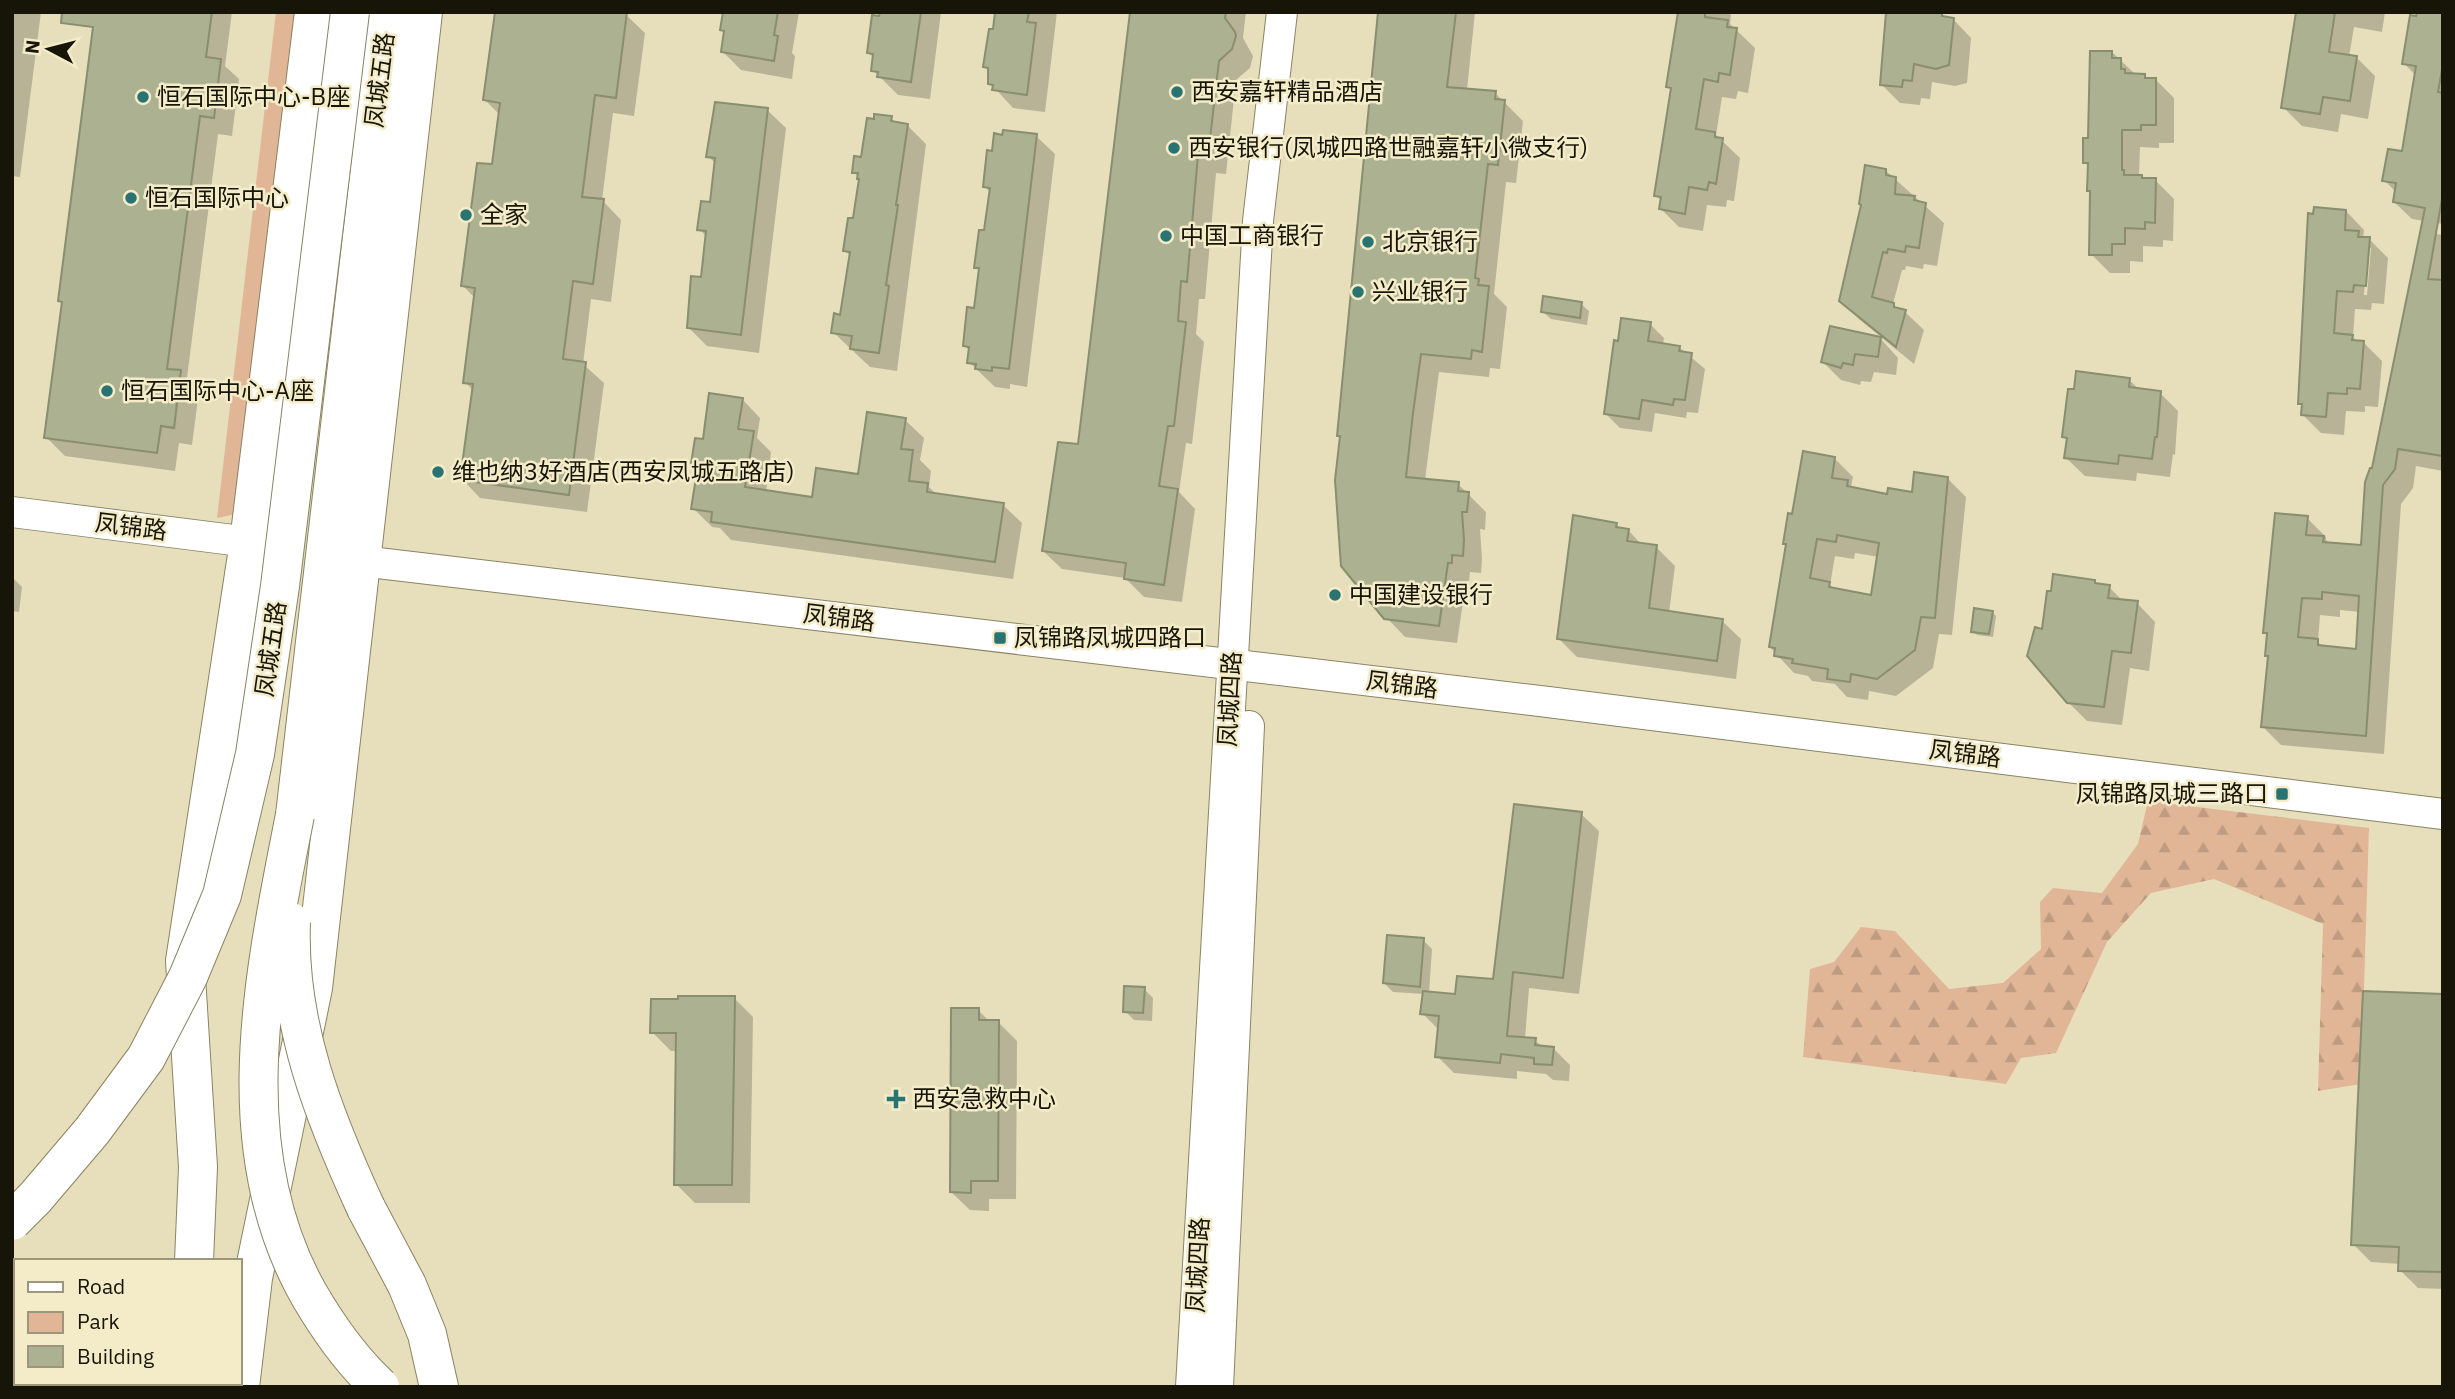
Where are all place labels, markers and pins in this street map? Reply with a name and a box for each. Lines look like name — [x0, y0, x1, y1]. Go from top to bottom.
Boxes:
place label: 西安嘉轩精品酒店 — [1191, 75, 1383, 107]
place label: 恒石国际中心-B座 — [157, 80, 350, 112]
marker: 西安嘉轩精品酒店 — [1169, 84, 1185, 100]
marker: 恒石国际中心-B座 — [135, 89, 151, 105]
place label: 西安银行(凤城四路世融嘉轩小微支行) — [1188, 131, 1588, 163]
marker: 西安银行(凤城四路世融嘉轩小微支行) — [1166, 140, 1182, 156]
place label: 恒石国际中心 — [145, 181, 289, 213]
marker: 恒石国际中心 — [123, 190, 139, 206]
place label: 全家 — [480, 198, 528, 230]
marker: 全家 — [458, 207, 474, 223]
place label: 中国工商银行 — [1180, 219, 1324, 251]
place label: 北京银行 — [1382, 225, 1478, 257]
marker: 中国工商银行 — [1158, 228, 1174, 244]
marker: 北京银行 — [1360, 234, 1376, 250]
place label: 兴业银行 — [1372, 275, 1468, 307]
marker: 兴业银行 — [1350, 284, 1366, 300]
place label: 恒石国际中心-A座 — [121, 374, 314, 406]
marker: 恒石国际中心-A座 — [99, 383, 115, 399]
place label: 维也纳3好酒店(西安凤城五路店) — [452, 455, 794, 487]
marker: 维也纳3好酒店(西安凤城五路店) — [430, 464, 446, 480]
place label: 中国建设银行 — [1349, 578, 1493, 610]
marker: 中国建设银行 — [1327, 587, 1343, 603]
place label: 凤锦路凤城四路口 — [1014, 621, 1206, 653]
marker: 凤锦路凤城四路口 — [992, 630, 1008, 646]
place label: 凤锦路凤城三路口 — [2076, 777, 2268, 809]
marker: 凤锦路凤城三路口 — [2274, 786, 2290, 802]
place label: 西安急救中心 — [912, 1082, 1056, 1114]
marker: 西安急救中心 — [886, 1089, 906, 1109]

